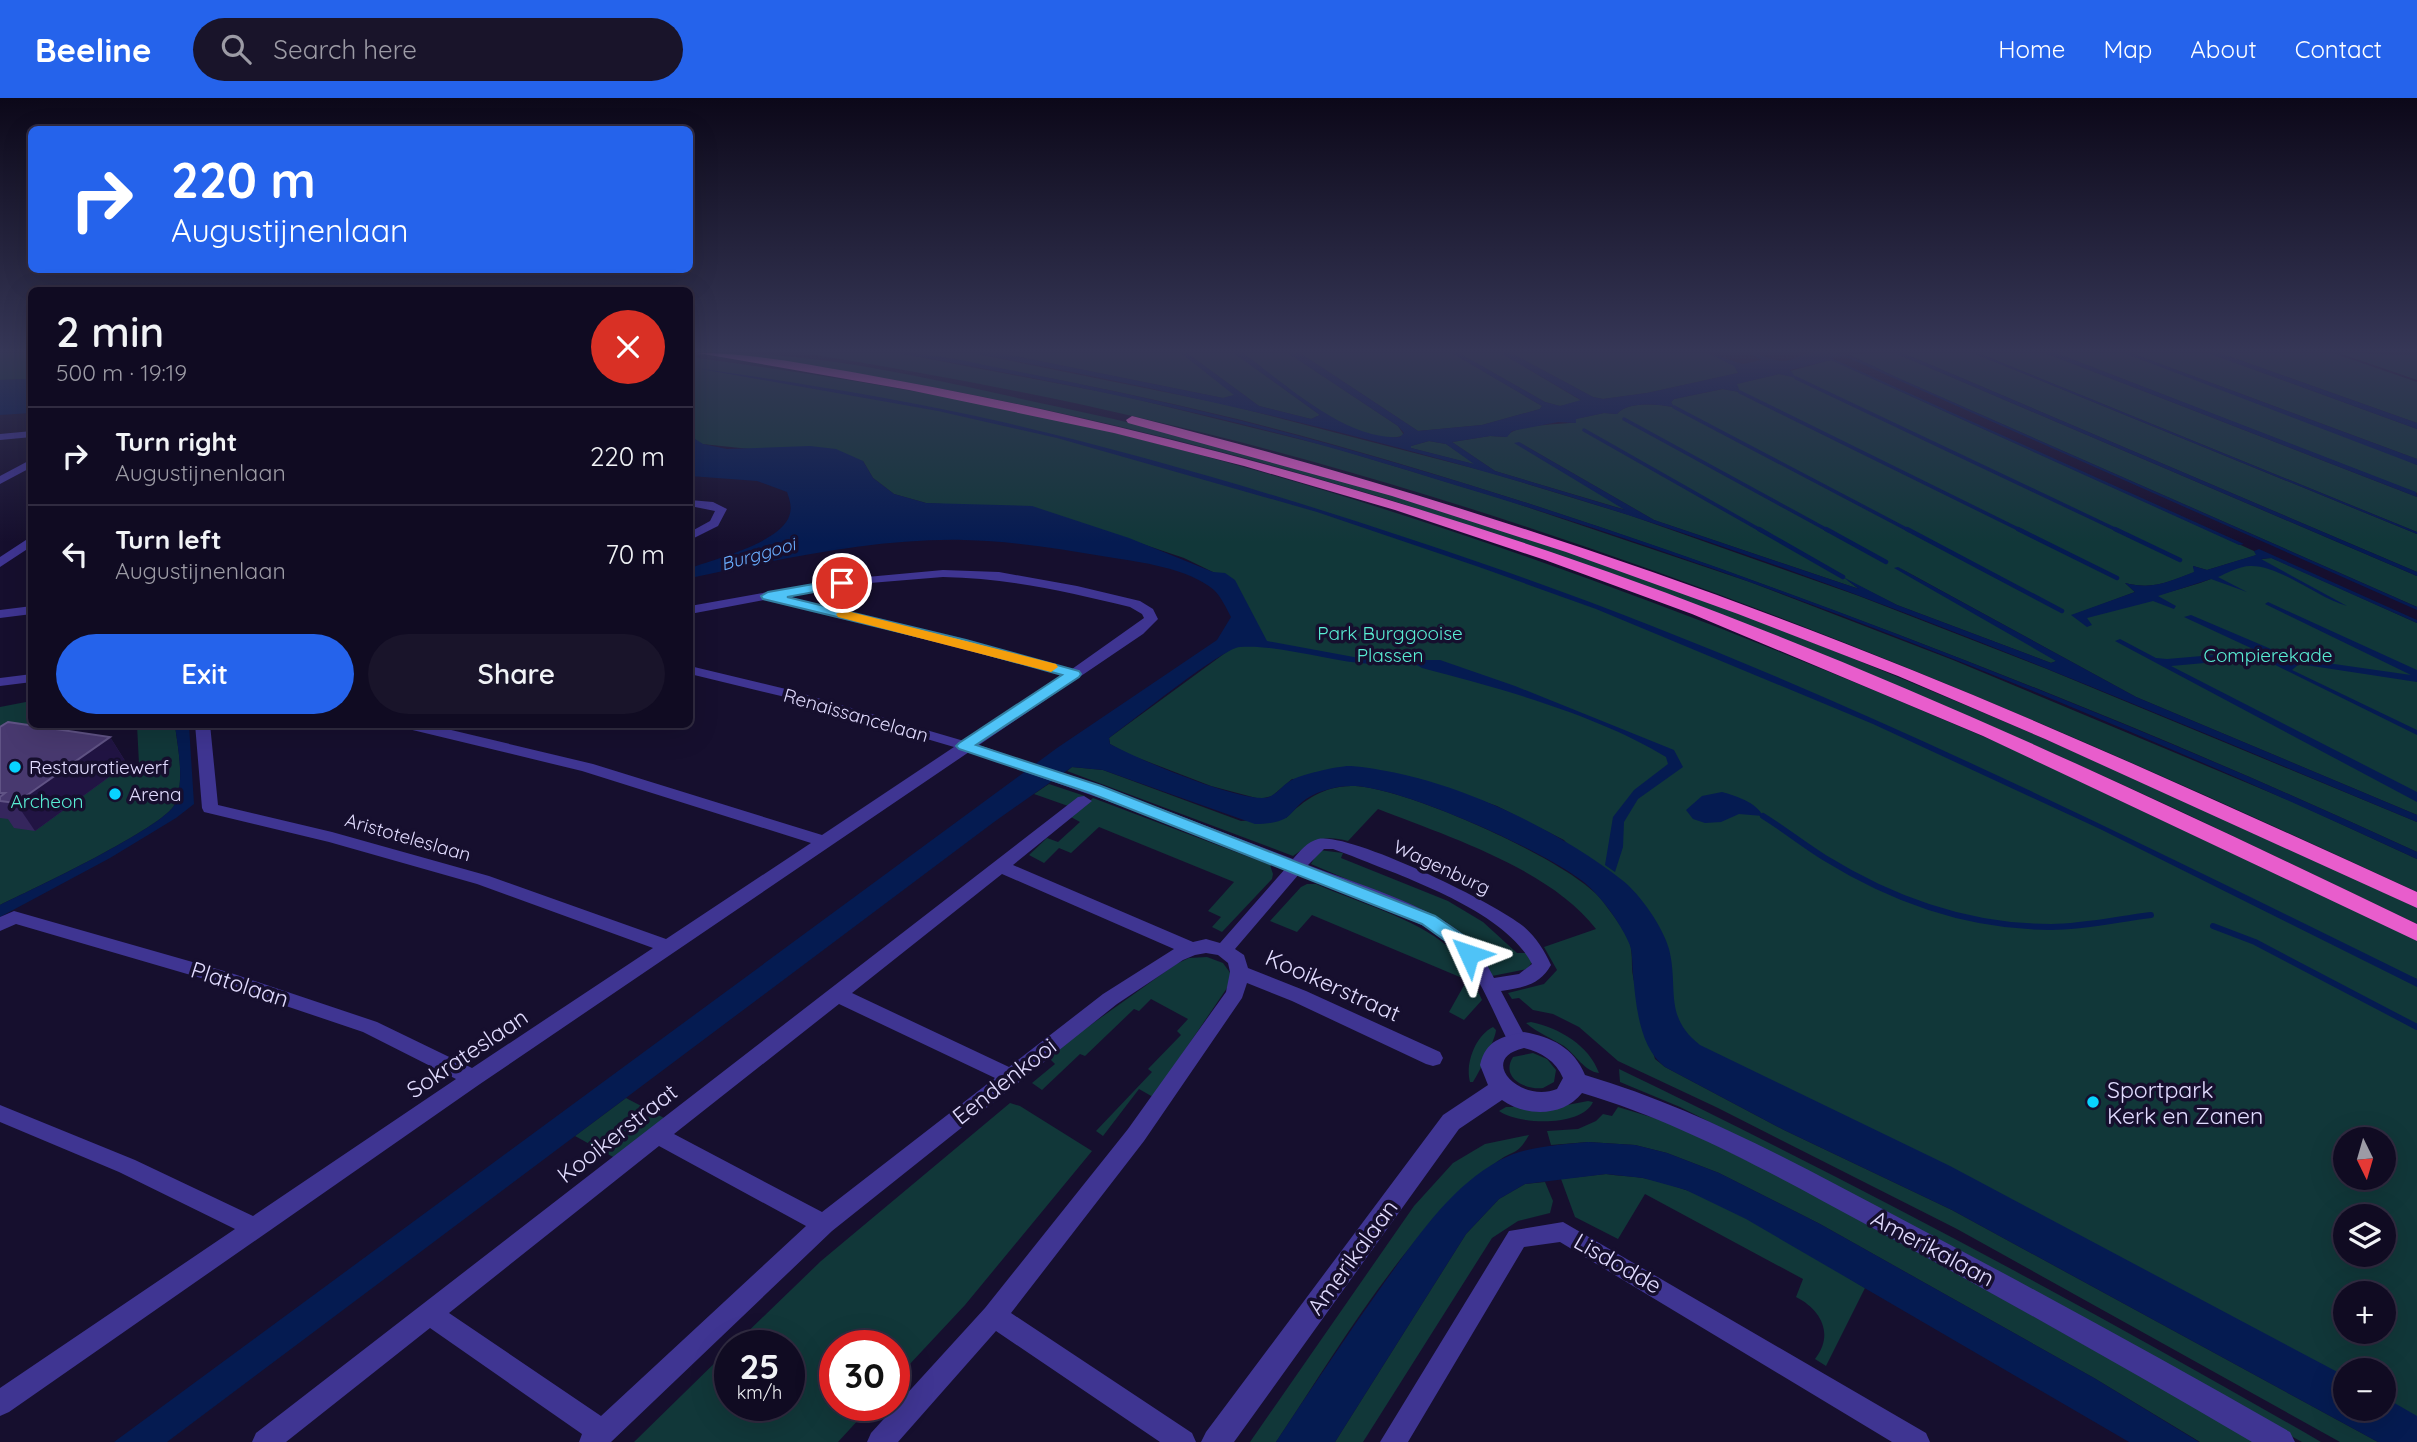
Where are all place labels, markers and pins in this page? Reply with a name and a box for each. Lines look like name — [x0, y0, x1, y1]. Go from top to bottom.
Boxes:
pin — [812, 553, 872, 613]
place label: Restauratiewerf — [29, 755, 169, 779]
marker: Restauratiewerf — [7, 759, 23, 775]
place label: Arena — [129, 782, 181, 806]
marker: Arena — [107, 786, 123, 802]
place label: Sportpark Kerk en Zanen — [2107, 1075, 2263, 1130]
marker: Sportpark Kerk en Zanen — [2085, 1094, 2101, 1110]

